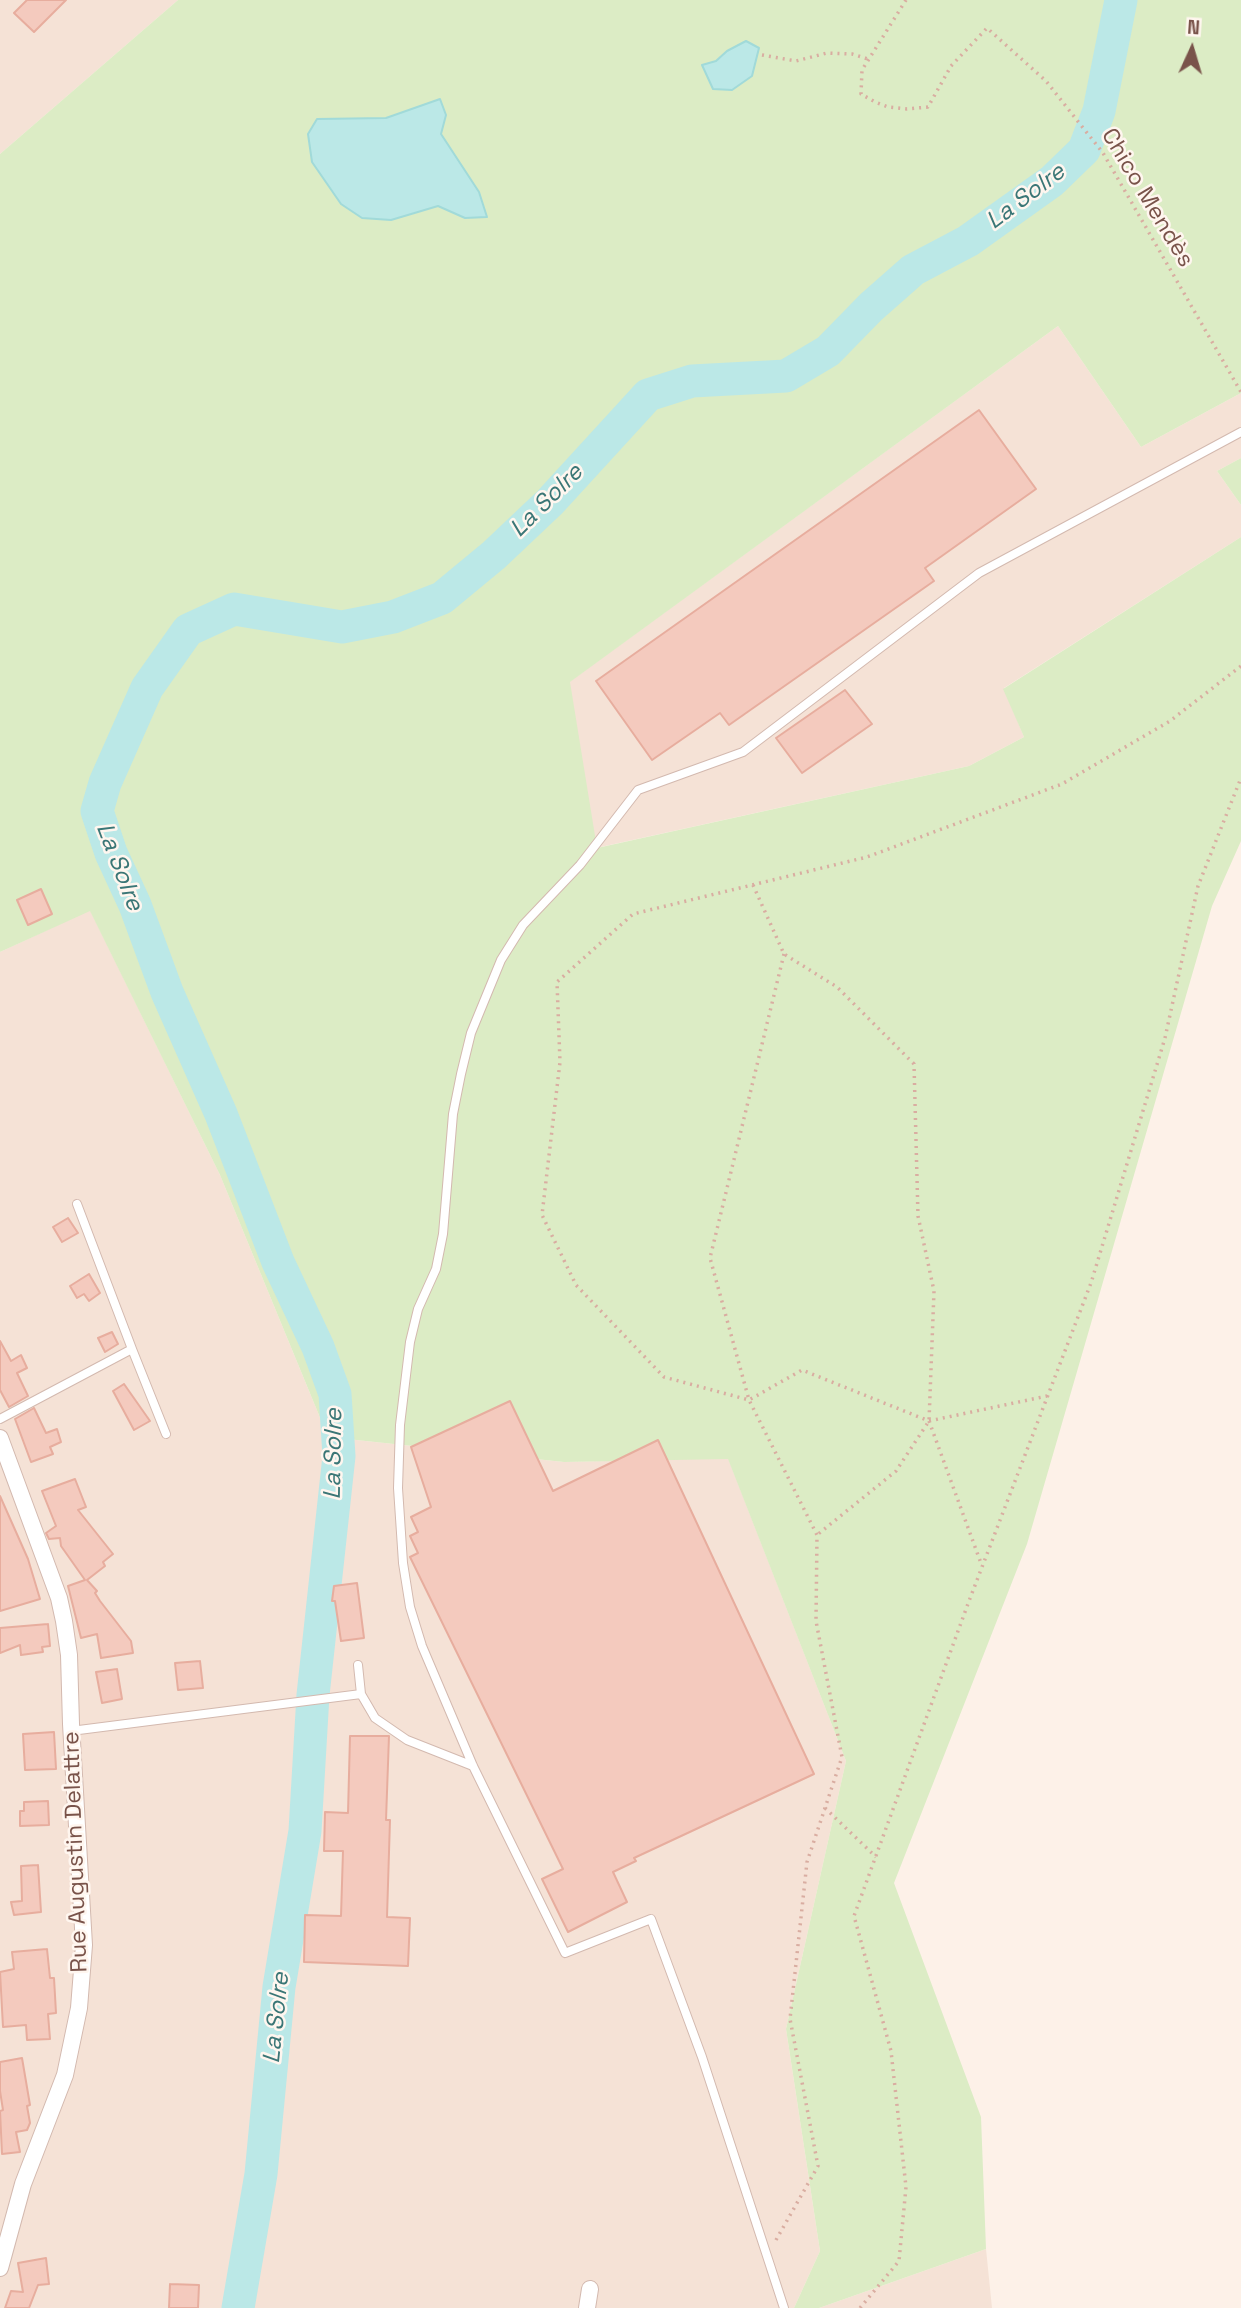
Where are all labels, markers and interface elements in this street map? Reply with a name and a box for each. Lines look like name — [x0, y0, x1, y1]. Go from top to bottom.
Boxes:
north arrow — [1157, 14, 1227, 84]
text: N — [1186, 15, 1201, 40]
street label: Chico Mendès — [1095, 124, 1199, 272]
water label: La Solre — [981, 158, 1071, 236]
water label: La Solre — [505, 459, 589, 543]
water label: La Solre — [89, 819, 149, 915]
water label: La Solre — [319, 1408, 349, 1500]
street label: Rue Augustin Delattre — [58, 1731, 94, 1973]
water label: La Solre — [258, 1971, 296, 2065]

